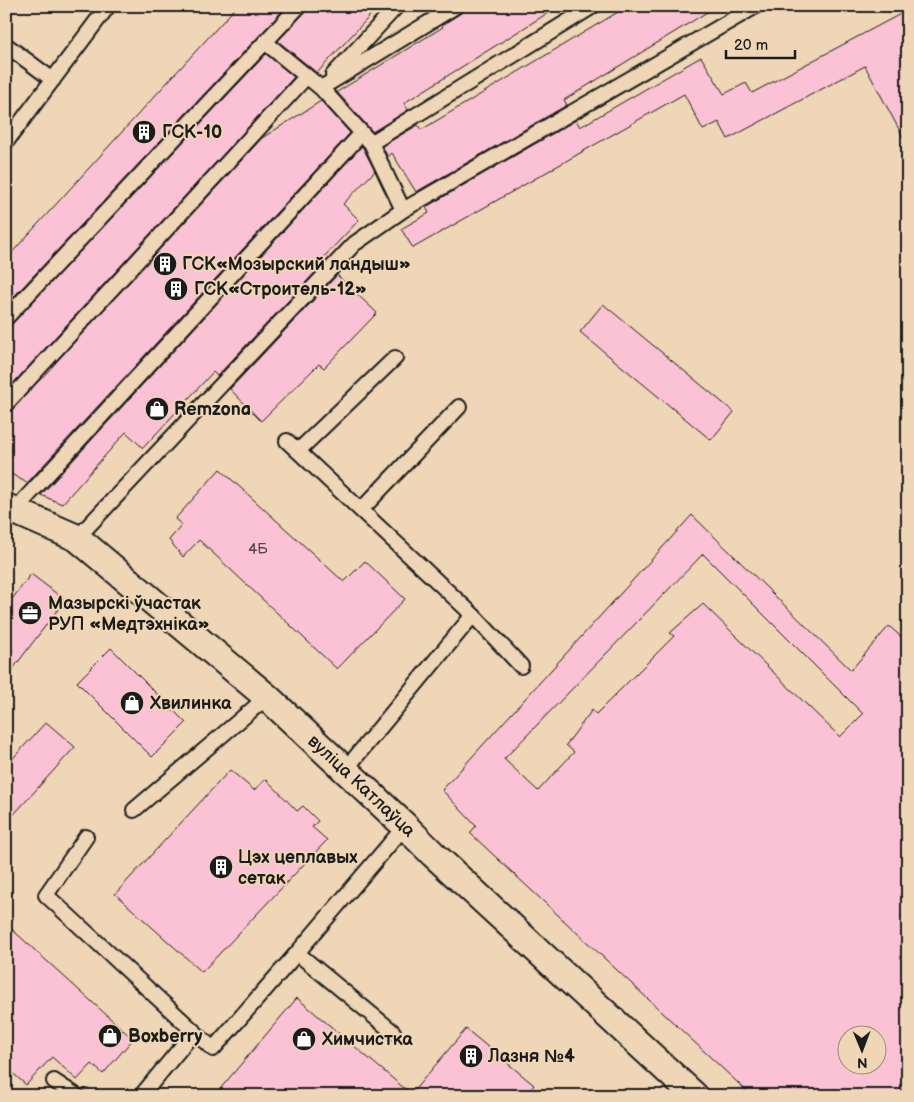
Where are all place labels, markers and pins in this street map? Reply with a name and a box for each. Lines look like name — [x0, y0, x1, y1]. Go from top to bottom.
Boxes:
building icon: ГСК-10 — [131, 119, 157, 145]
place label: ГСК-10 — [162, 122, 222, 143]
building icon: ГСК«Мозырский ландыш» — [152, 251, 178, 277]
place label: ГСК«Мозырский ландыш» — [182, 254, 411, 275]
building icon: ГСК«Строитель-12» — [163, 276, 189, 302]
place label: ГСК«Строитель-12» — [194, 279, 367, 300]
shop icon: Remzona — [144, 396, 170, 422]
place label: Remzona — [174, 399, 251, 420]
place label: Мазырскі ўчастак РУП «Медтэхніка» — [48, 593, 210, 635]
office icon: Мазырскі ўчастак РУП «Медтэхніка» — [17, 600, 43, 626]
shop icon: Хвилинка — [119, 690, 145, 716]
place label: Хвилинка — [149, 693, 232, 714]
place label: Цэх цеплавых сетак — [238, 847, 358, 889]
building icon: Цэх цеплавых сетак — [208, 854, 234, 880]
shop icon: Boxberry — [97, 1023, 123, 1049]
place label: Boxberry — [128, 1026, 203, 1047]
shop icon: Химчистка — [291, 1026, 317, 1052]
place label: Химчистка — [321, 1029, 413, 1050]
building icon: Лазня №4 — [458, 1043, 484, 1069]
place label: Лазня №4 — [487, 1046, 575, 1067]

